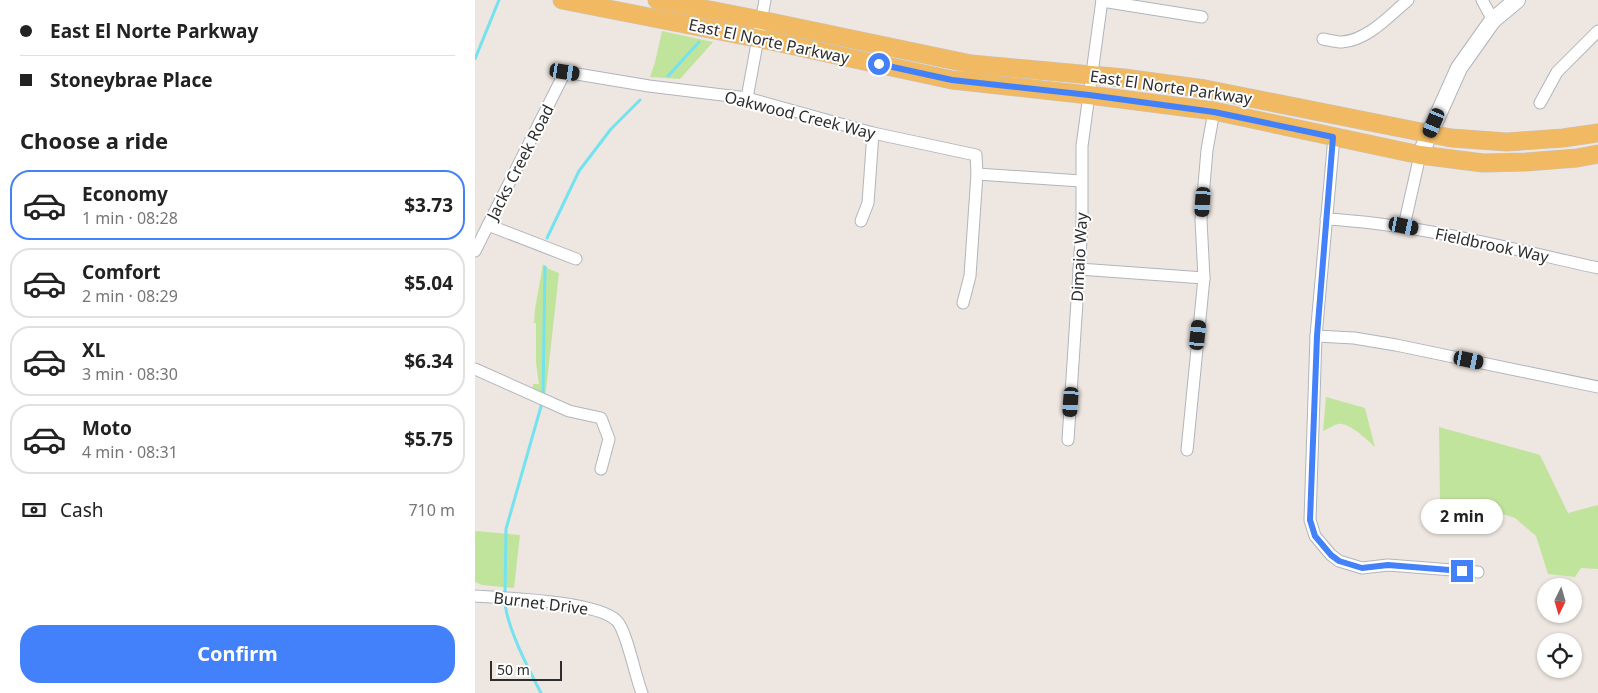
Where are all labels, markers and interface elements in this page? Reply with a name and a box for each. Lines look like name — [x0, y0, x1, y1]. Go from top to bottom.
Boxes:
street label: East El Norte Parkway — [687, 13, 852, 69]
text: East El Norte Parkway — [50, 18, 258, 44]
route start — [868, 53, 890, 75]
car — [549, 62, 580, 82]
street label: East El Norte Parkway — [1088, 65, 1254, 109]
text: Stoneybrae Place — [50, 67, 213, 93]
street label: Oakwood Creek Way — [722, 86, 879, 145]
street label: Jacks Creek Road — [480, 100, 559, 225]
car — [1421, 106, 1446, 140]
text: Choose a ride — [20, 125, 168, 155]
text: Economy — [82, 181, 168, 207]
icon: car — [22, 183, 67, 228]
car — [1194, 187, 1211, 217]
text: $3.73 — [404, 192, 453, 218]
text: 1 min · 08:28 — [82, 207, 178, 229]
street label: Dimaio Way — [1066, 211, 1092, 302]
car — [1387, 216, 1420, 236]
street label: Fieldbrook Way — [1433, 222, 1552, 268]
text: Comfort — [82, 259, 161, 285]
icon: car — [22, 261, 67, 306]
text: $5.04 — [404, 270, 453, 296]
text: 2 min · 08:29 — [82, 285, 178, 307]
car — [1188, 319, 1207, 351]
text: XL — [82, 337, 105, 363]
icon: car — [22, 339, 67, 384]
text: $6.34 — [404, 348, 453, 374]
car — [1452, 350, 1485, 370]
text: 3 min · 08:30 — [82, 363, 178, 385]
car — [1062, 387, 1079, 417]
text: Moto — [82, 415, 132, 441]
icon: car — [22, 417, 67, 462]
text: $5.75 — [404, 426, 453, 452]
text: 4 min · 08:31 — [82, 441, 178, 463]
icon: cash — [20, 496, 48, 524]
text: Cash — [60, 497, 104, 523]
callout: 2 min — [1421, 498, 1503, 534]
text: 710 m — [408, 499, 455, 521]
text: 2 min — [1440, 505, 1484, 527]
route end — [1451, 560, 1473, 582]
north arrow — [1537, 578, 1583, 622]
map controls — [1537, 578, 1582, 678]
street label: Burnet Drive — [492, 586, 590, 620]
button: Confirm — [20, 625, 455, 683]
button: locate — [1537, 633, 1582, 678]
scale bar — [490, 658, 563, 681]
text: 50 m — [497, 660, 530, 679]

